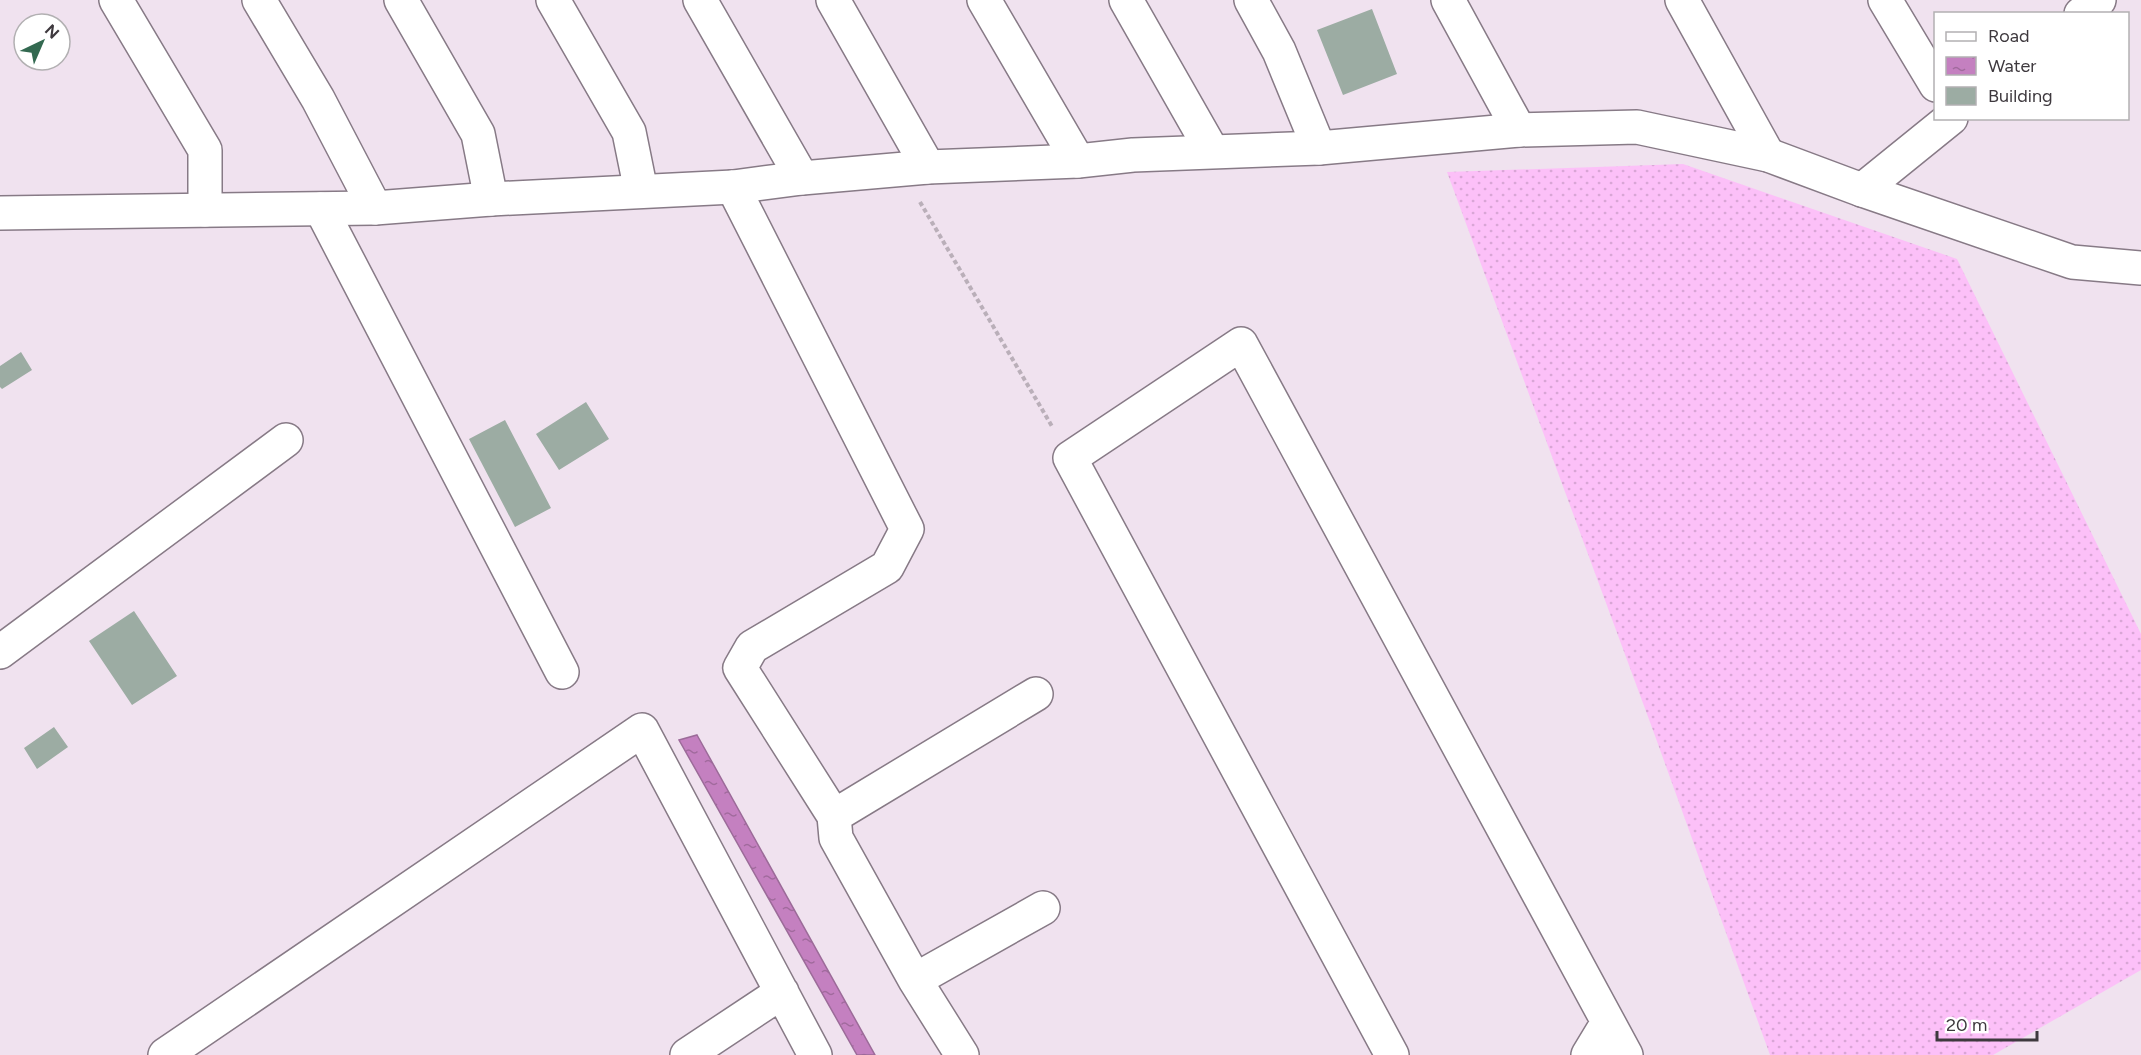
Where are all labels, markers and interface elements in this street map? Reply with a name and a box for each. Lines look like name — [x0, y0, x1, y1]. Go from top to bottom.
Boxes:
north arrow — [12, 12, 72, 72]
legend — [1934, 12, 2129, 120]
text: N — [41, 20, 63, 43]
text: Road — [1988, 25, 2029, 47]
text: Water — [1988, 55, 2036, 77]
text: Building — [1988, 85, 2053, 107]
scale bar — [1937, 1004, 2038, 1042]
text: 20 m — [1946, 1014, 1987, 1036]

